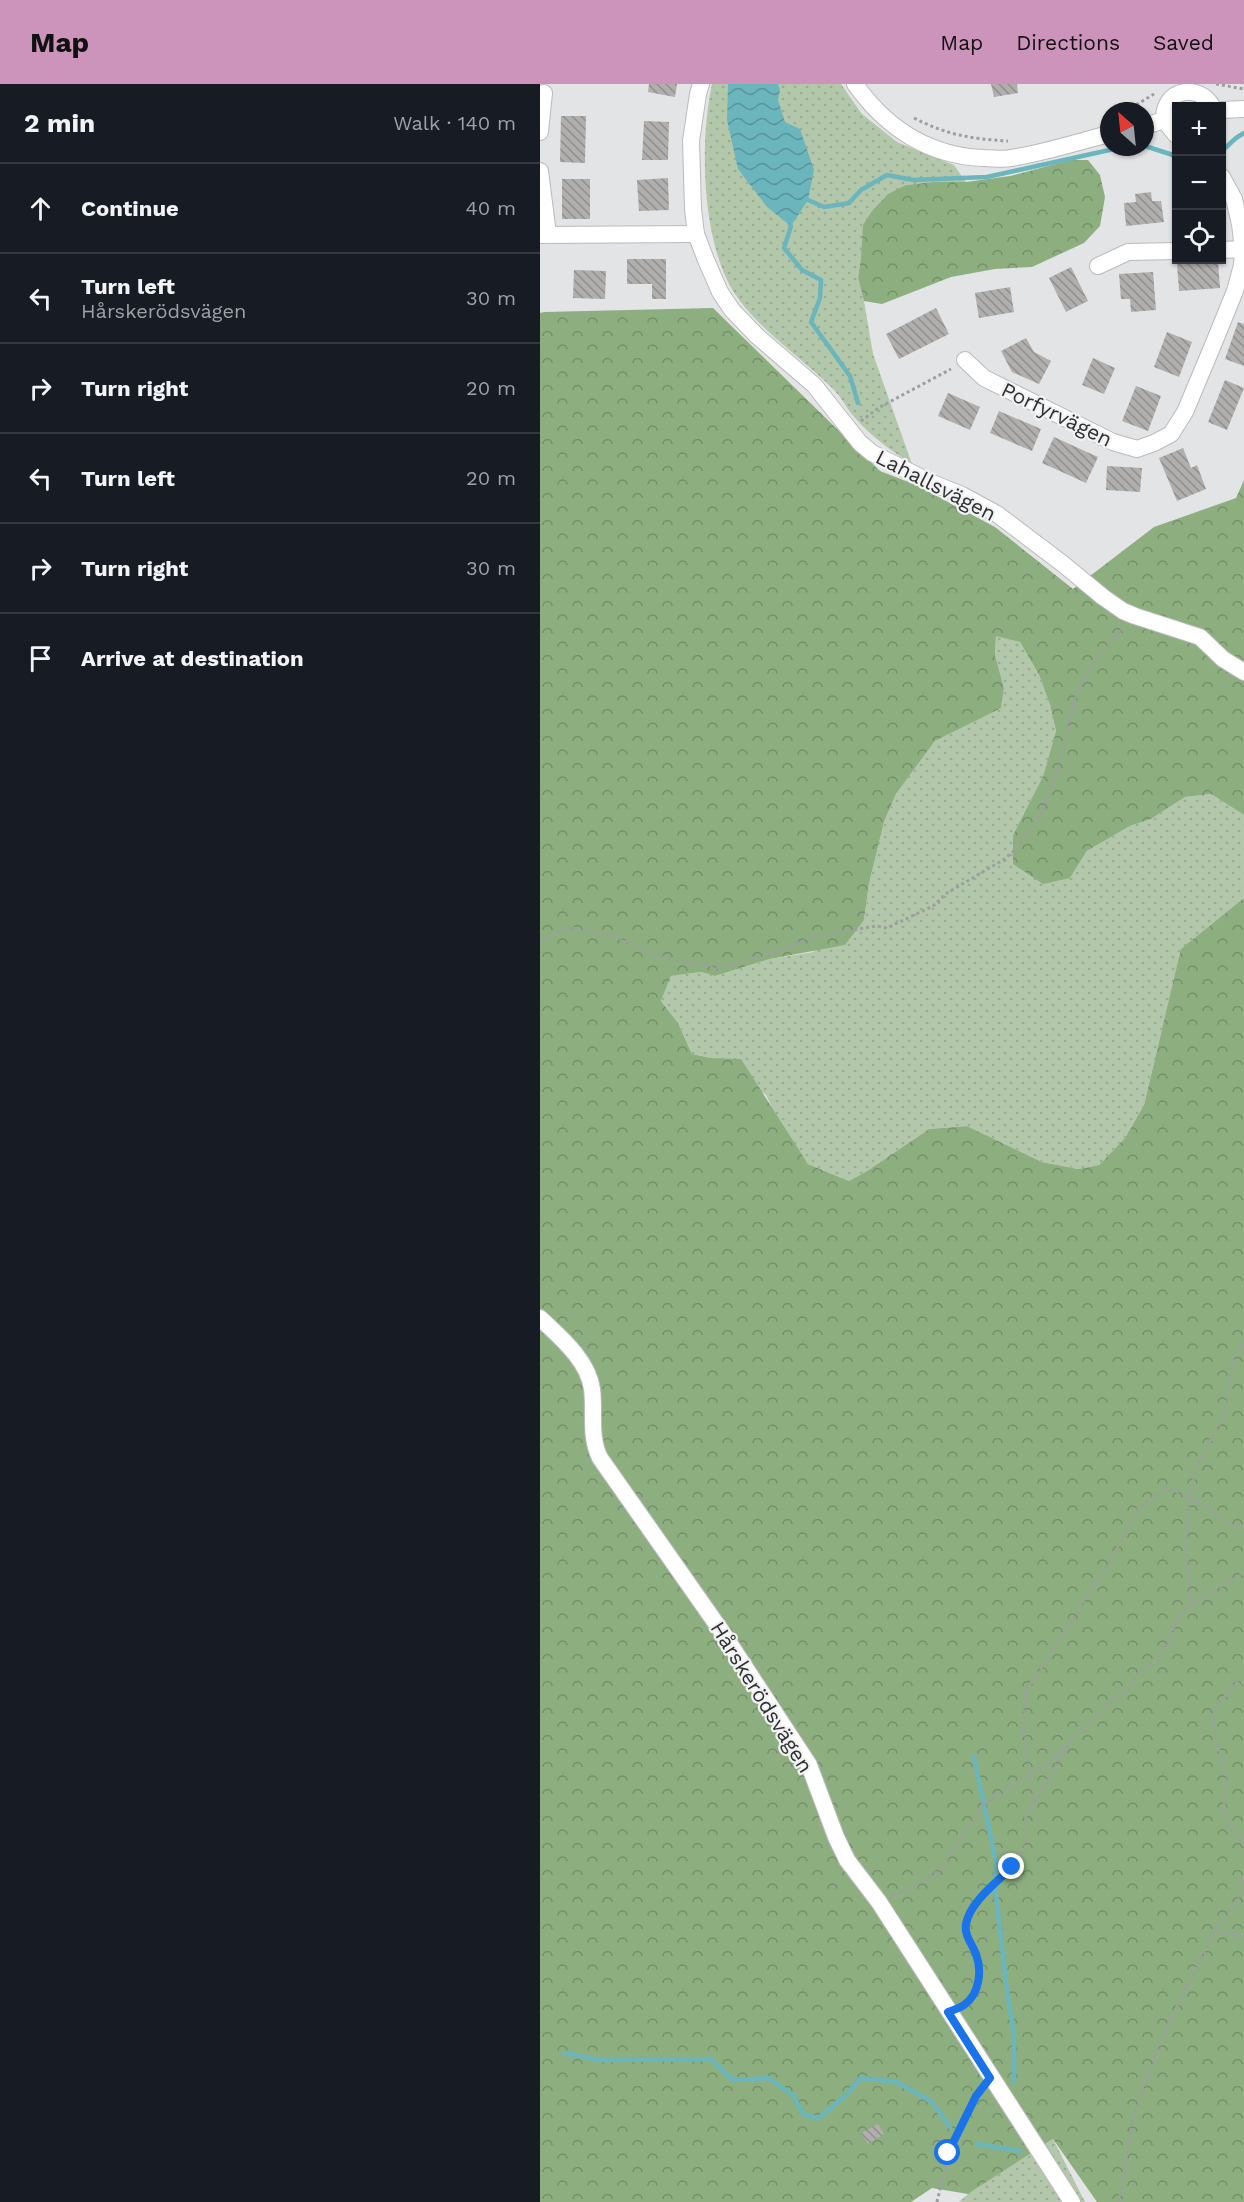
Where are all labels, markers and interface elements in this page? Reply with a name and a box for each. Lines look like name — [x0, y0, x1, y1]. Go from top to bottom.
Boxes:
text: Map — [30, 26, 89, 59]
text: Map — [940, 30, 983, 55]
text: Directions — [1016, 30, 1120, 55]
text: Saved — [1153, 30, 1214, 55]
north arrow — [1100, 102, 1154, 156]
map controls — [1172, 102, 1226, 264]
button: + — [1172, 102, 1226, 156]
text: 2 min — [24, 108, 95, 138]
text: Walk · 140 m — [393, 111, 516, 135]
button: − — [1172, 156, 1226, 210]
icon: ahead — [24, 192, 57, 225]
text: Continue — [81, 196, 179, 221]
text: 40 m — [465, 196, 516, 220]
button: locate — [1172, 210, 1226, 264]
text: Turn left — [81, 274, 175, 299]
icon: left — [24, 282, 57, 315]
text: 30 m — [466, 286, 516, 310]
text: Hårskerödsvägen — [81, 299, 246, 323]
icon: right — [24, 372, 57, 405]
text: Turn right — [81, 376, 188, 401]
text: 20 m — [466, 376, 516, 400]
street label: Porfyrvägen — [997, 376, 1117, 452]
street label: Lahallsvägen — [872, 444, 1000, 526]
icon: left — [24, 462, 57, 495]
text: Turn left — [81, 466, 175, 491]
text: 20 m — [466, 466, 516, 490]
icon: right — [24, 552, 57, 585]
text: Turn right — [81, 556, 188, 581]
text: 30 m — [466, 556, 516, 580]
icon: arrive — [24, 642, 57, 675]
text: Arrive at destination — [81, 646, 304, 671]
street label: Hårskerödsvägen — [705, 1617, 819, 1777]
route end — [998, 1853, 1024, 1879]
route start — [934, 2139, 960, 2165]

